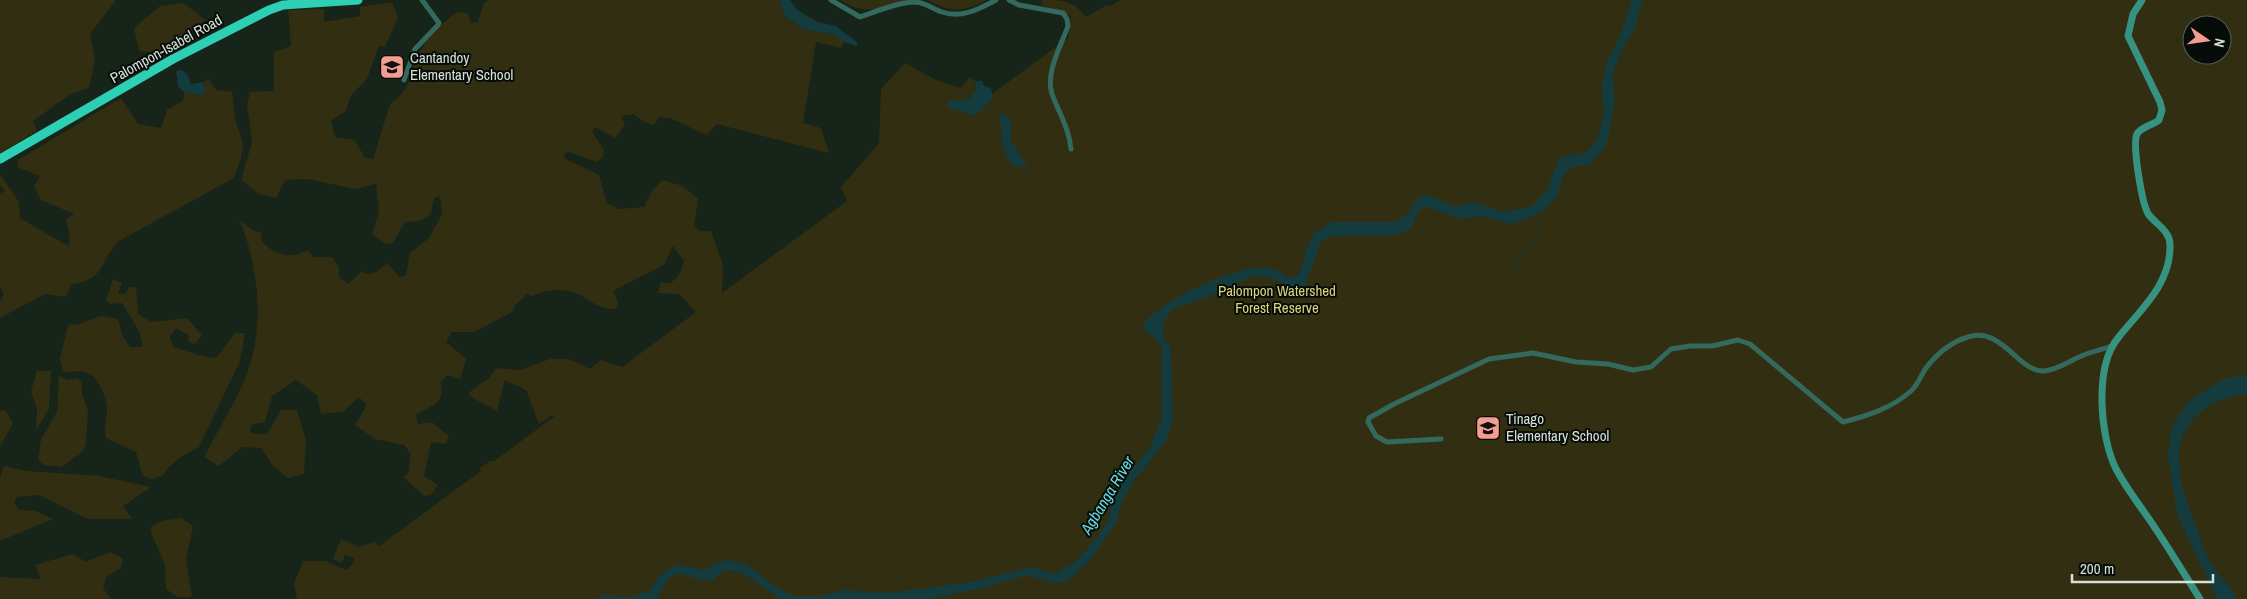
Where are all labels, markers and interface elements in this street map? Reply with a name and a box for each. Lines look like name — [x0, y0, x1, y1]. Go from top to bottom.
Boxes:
street label: Palompon-Isabel Road — [106, 9, 226, 88]
north arrow — [2182, 15, 2232, 65]
text: N — [2210, 37, 2229, 49]
place label: Cantandoy Elementary School — [410, 47, 513, 85]
school or university icon: Cantandoy Elementary School — [379, 54, 405, 80]
park label: Palompon Watershed Forest Reserve — [1218, 280, 1336, 318]
place label: Tinago Elementary School — [1506, 408, 1609, 446]
school or university icon: Tinago Elementary School — [1475, 415, 1501, 441]
water label: Agbanga River — [1075, 451, 1139, 539]
scale bar — [2072, 552, 2213, 584]
text: 200 m — [2080, 558, 2114, 579]

